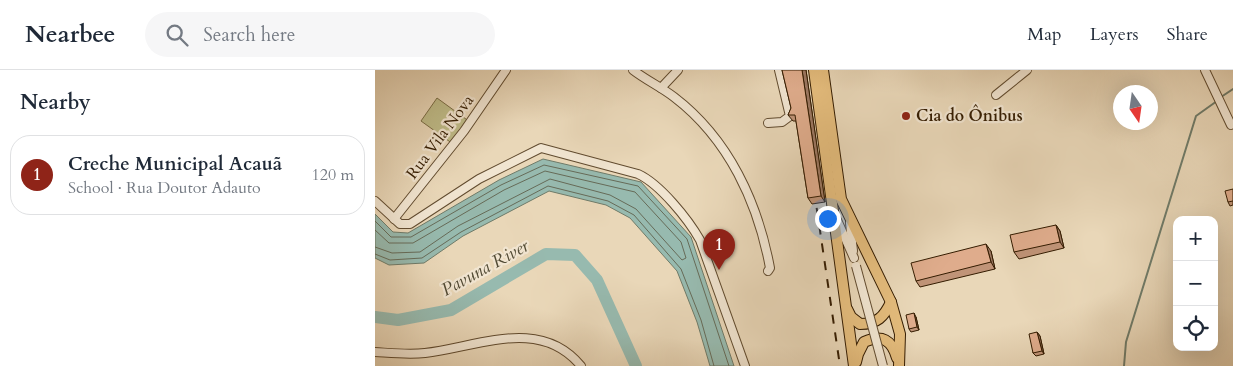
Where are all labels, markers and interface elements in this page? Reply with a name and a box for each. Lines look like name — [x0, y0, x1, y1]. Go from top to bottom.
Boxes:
search box — [145, 12, 495, 57]
text: Nearbee — [25, 18, 115, 51]
icon: search — [163, 21, 191, 49]
text: Search here — [203, 22, 295, 48]
text: Map — [1027, 22, 1062, 47]
text: Layers — [1090, 22, 1139, 47]
text: Share — [1167, 22, 1208, 47]
north arrow — [1113, 85, 1158, 130]
text: Nearby — [20, 88, 91, 117]
street label: Rua Vila Nova — [401, 90, 479, 184]
place label: Cia do Ônibus — [916, 104, 1023, 127]
marker: Cia do Ônibus — [900, 110, 912, 122]
text: Creche Municipal Acauã — [68, 151, 282, 177]
text: 1 — [33, 164, 41, 186]
text: 120 m — [312, 164, 354, 186]
text: School · Rua Doutor Adauto — [68, 177, 261, 199]
your location — [815, 206, 841, 232]
map controls — [1173, 216, 1218, 351]
button: + — [1173, 216, 1218, 261]
pin: 1 — [703, 229, 735, 270]
water label: Pavuna River — [437, 233, 534, 302]
button: − — [1173, 261, 1218, 306]
button: locate — [1173, 306, 1218, 351]

